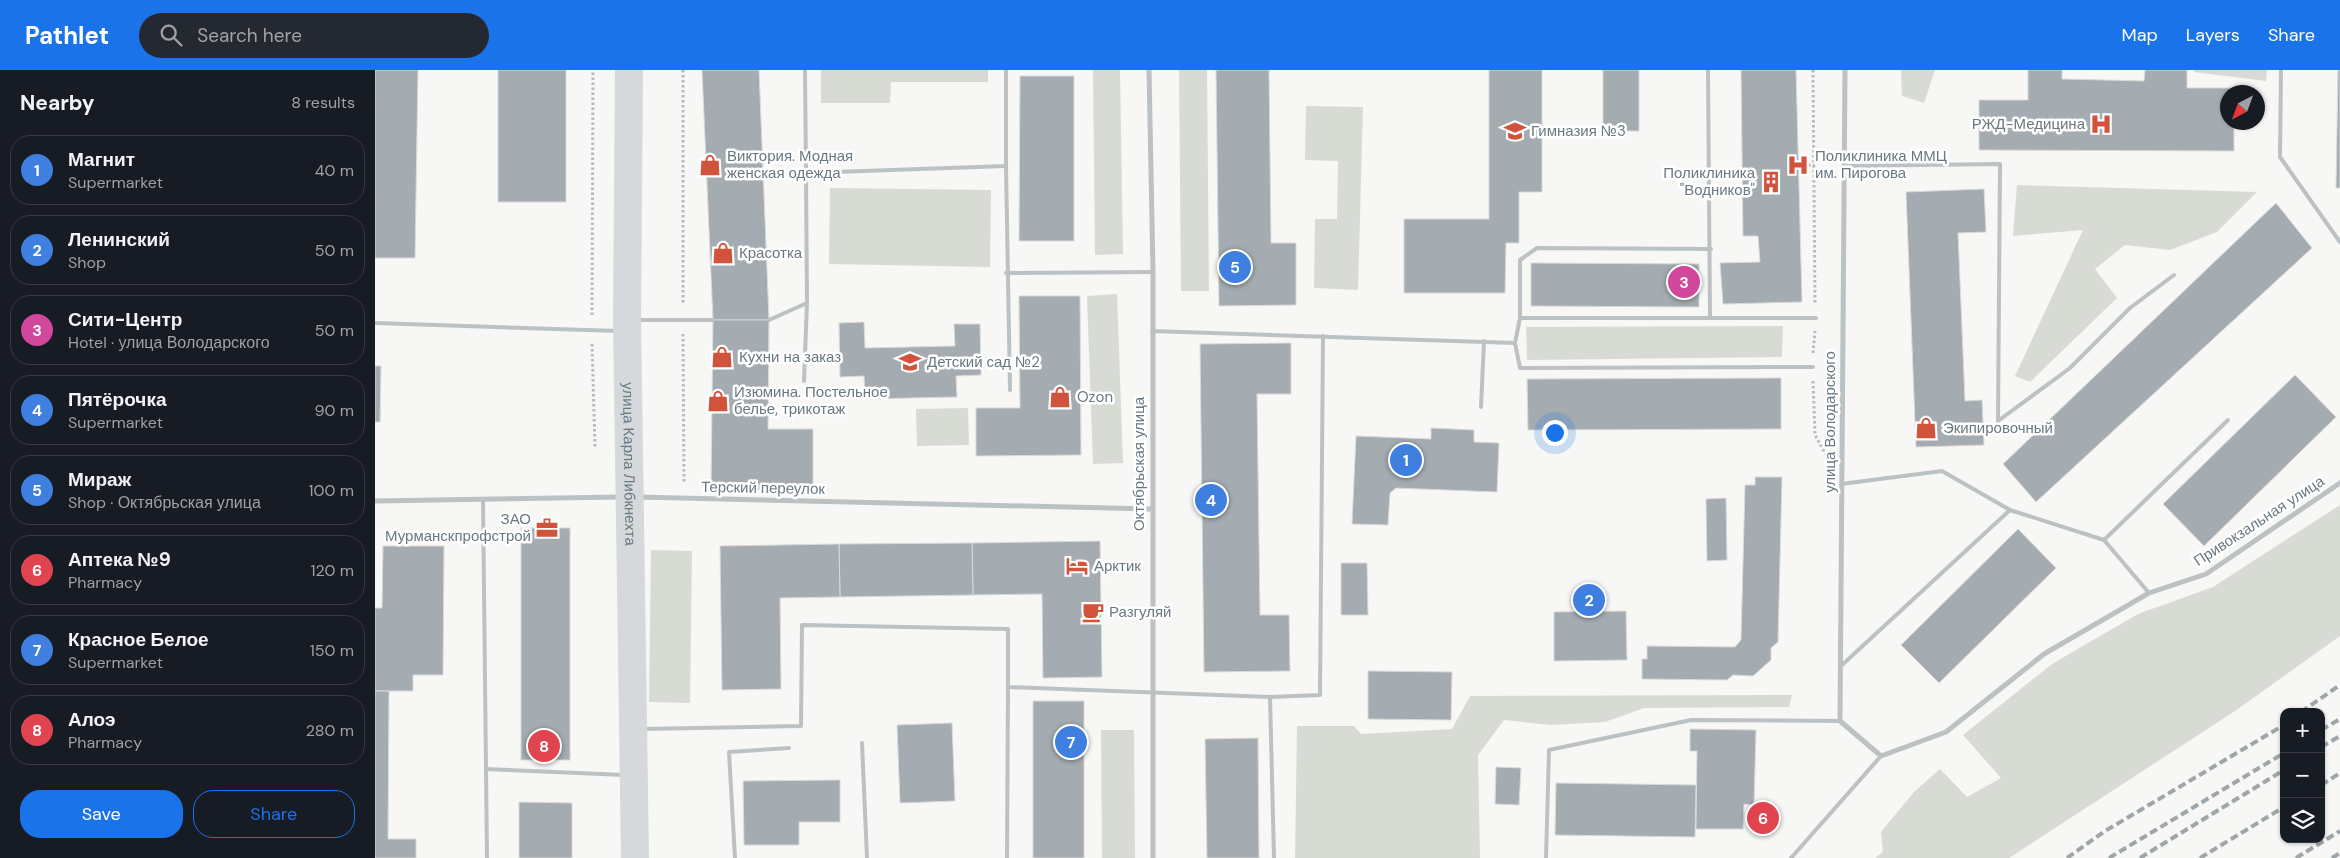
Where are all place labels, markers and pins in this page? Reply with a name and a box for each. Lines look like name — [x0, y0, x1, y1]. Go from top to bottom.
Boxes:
hospital icon: РЖД-Медицина — [2088, 111, 2114, 137]
place label: РЖД-Медицина — [1972, 114, 2086, 134]
school or university icon: Гимназия №3 — [1502, 118, 1528, 144]
place label: Гимназия №3 — [1531, 121, 1626, 141]
place label: Виктория. Модная женская одежда — [727, 146, 853, 183]
place label: Поликлиника ММЦ им. Пирогова — [1815, 146, 1947, 183]
shop icon: Виктория. Модная женская одежда — [697, 152, 723, 178]
hospital icon: Поликлиника ММЦ им. Пирогова — [1785, 152, 1811, 178]
place label: Поликлиника "Водников" — [1663, 163, 1756, 200]
building icon: Поликлиника "Водников" — [1758, 169, 1784, 195]
shop icon: Красотка — [710, 240, 736, 266]
place label: Красотка — [739, 243, 803, 263]
pin: 5 — [1219, 248, 1251, 286]
pin: 3 — [1668, 263, 1700, 301]
shop icon: Кухни на заказ — [709, 344, 735, 370]
place label: Кухни на заказ — [739, 347, 841, 367]
school or university icon: Детский сад №2 — [897, 349, 923, 375]
place label: Детский сад №2 — [927, 352, 1040, 372]
place label: Изюмина. Постельное белье, трикотаж — [734, 382, 888, 419]
shop icon: Ozon — [1047, 384, 1073, 410]
place label: Ozon — [1077, 387, 1113, 407]
shop icon: Изюмина. Постельное белье, трикотаж — [705, 388, 731, 414]
shop icon: Экипировочный — [1913, 415, 1939, 441]
place label: Экипировочный — [1943, 418, 2053, 438]
pin: 1 — [1390, 441, 1422, 479]
pin: 4 — [1195, 481, 1227, 519]
place label: ЗАО Мурманскпрофстрой — [385, 509, 531, 546]
office icon: ЗАО Мурманскпрофстрой — [534, 515, 560, 541]
hotel icon: Арктик — [1064, 553, 1090, 579]
place label: Арктик — [1094, 556, 1141, 576]
pin: 2 — [1573, 581, 1605, 619]
cafe icon: Разгуляй — [1080, 599, 1106, 625]
place label: Разгуляй — [1109, 602, 1171, 622]
pin: 7 — [1055, 723, 1087, 761]
pin: 8 — [528, 727, 560, 765]
pin: 6 — [1747, 799, 1779, 837]

